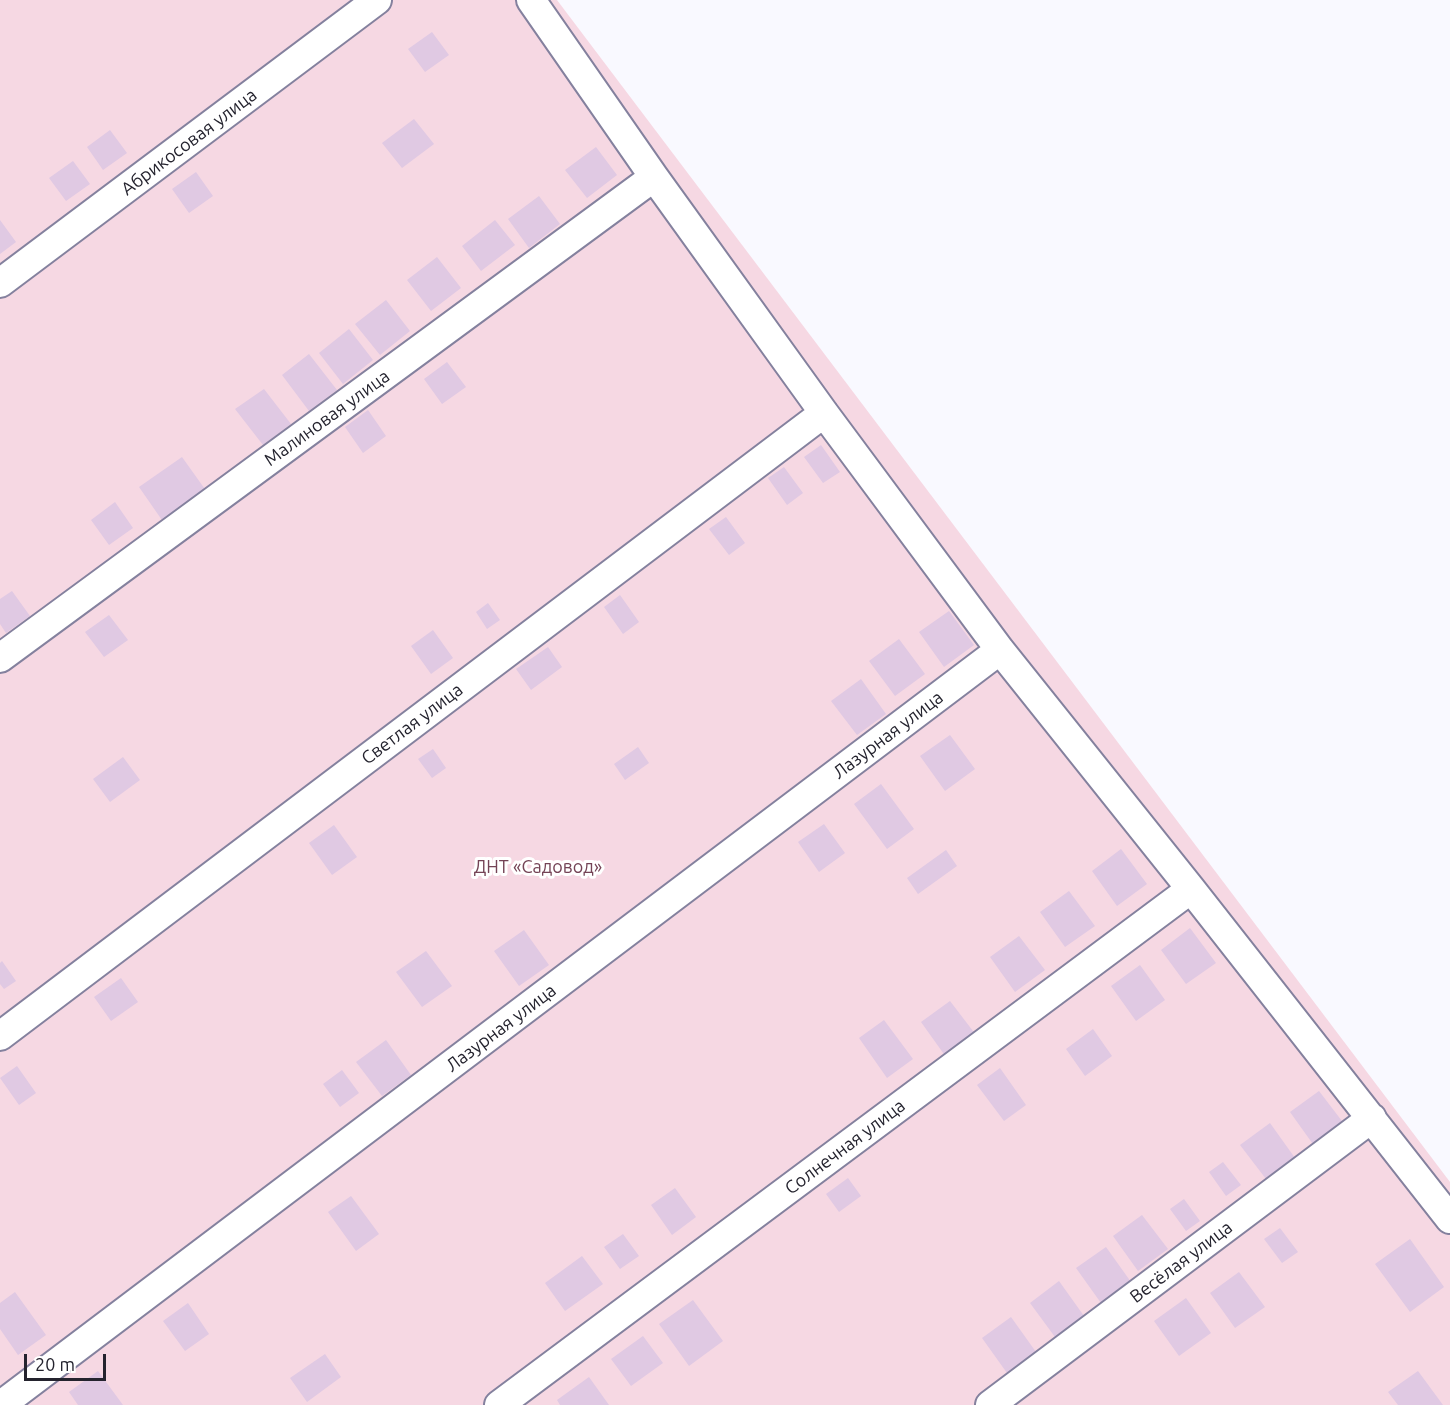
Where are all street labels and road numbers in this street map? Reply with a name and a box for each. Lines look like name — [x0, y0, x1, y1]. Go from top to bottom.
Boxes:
street label: Абрикосовая улица — [117, 84, 261, 200]
street label: Малиновая улица — [260, 365, 394, 471]
street label: Светлая улица — [357, 679, 467, 769]
street label: Лазурная улица — [829, 687, 947, 783]
street label: Лазурная улица — [442, 980, 560, 1076]
street label: Солнечная улица — [781, 1095, 909, 1199]
street label: Весёлая улица — [1126, 1217, 1236, 1307]

